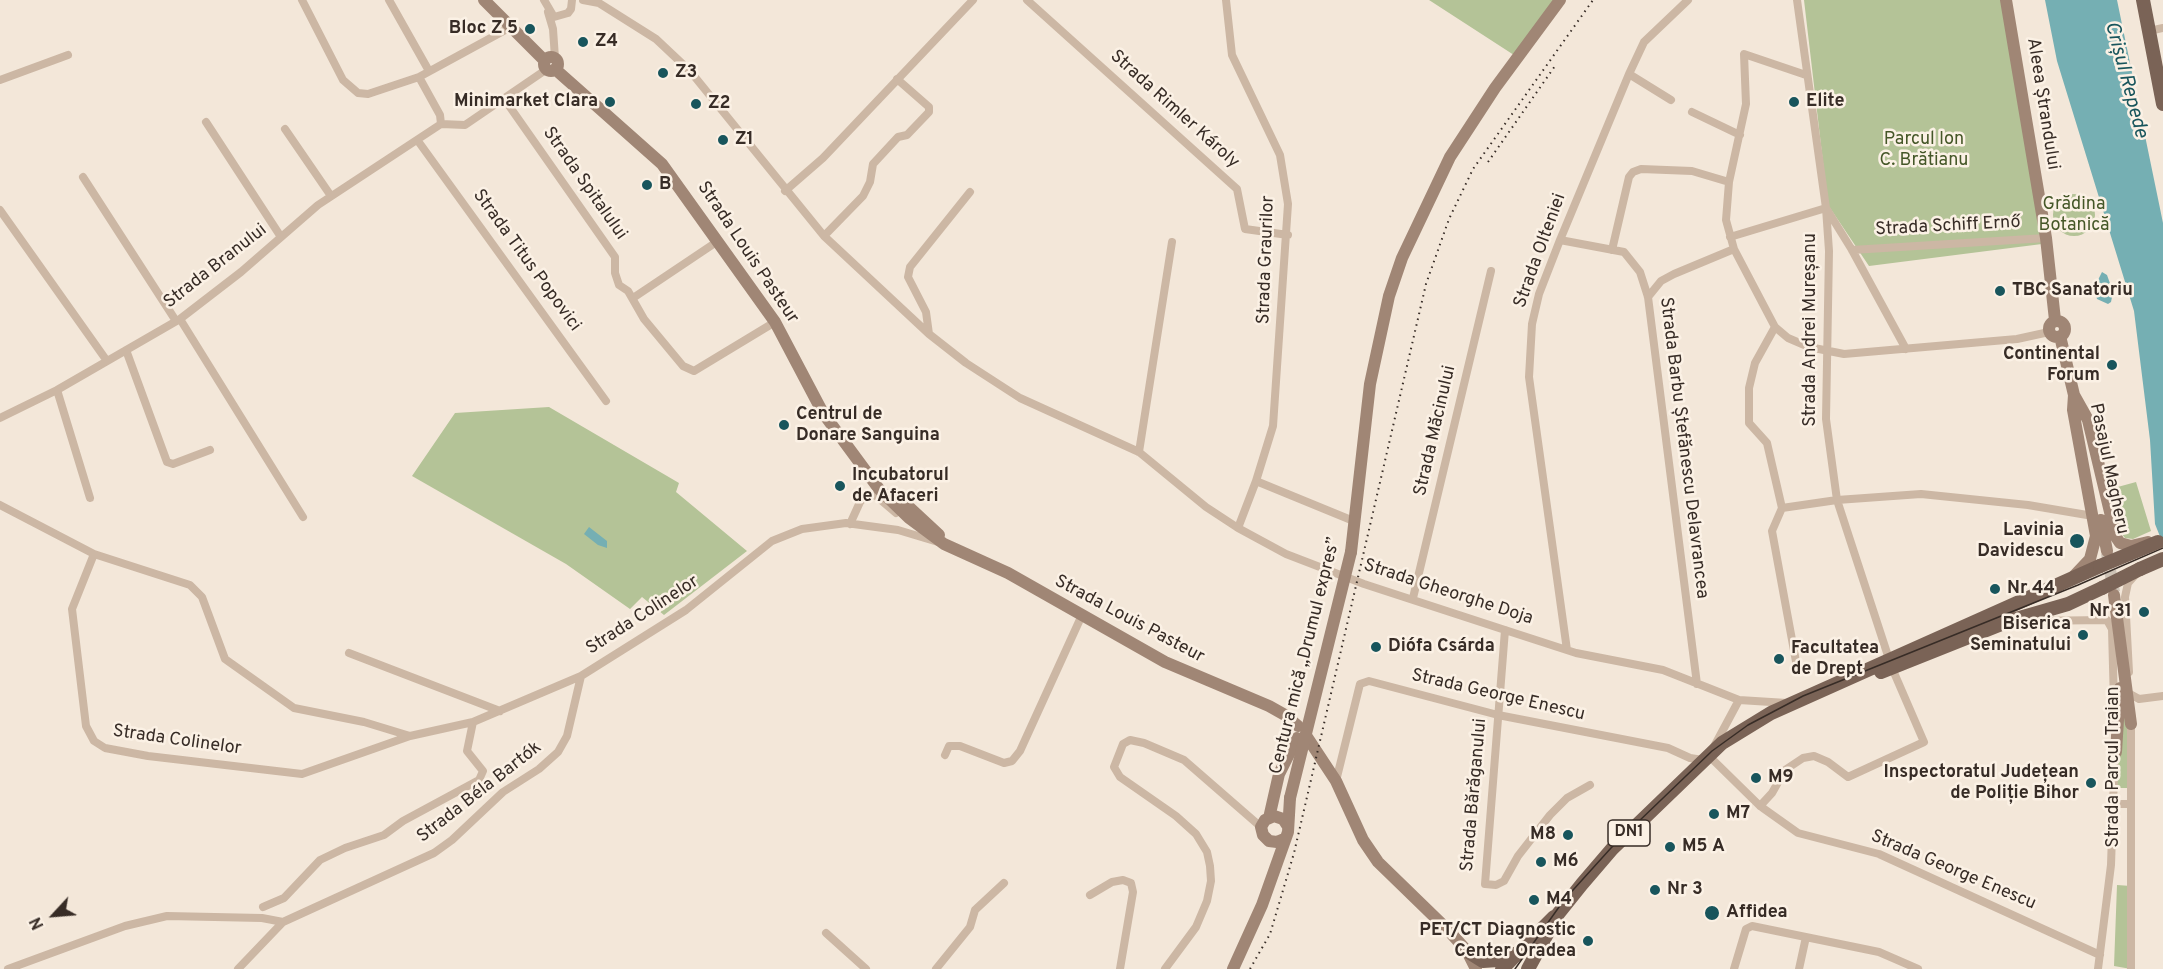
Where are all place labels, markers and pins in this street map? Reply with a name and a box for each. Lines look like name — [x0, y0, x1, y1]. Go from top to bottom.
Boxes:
place label: Bloc Z 5 — [449, 18, 518, 40]
marker: Bloc Z 5 — [523, 22, 537, 36]
place label: Z4 — [595, 31, 618, 53]
marker: Z4 — [576, 35, 590, 49]
place label: Z3 — [675, 62, 697, 84]
marker: Z3 — [656, 66, 670, 80]
place label: Minimarket Clara — [454, 91, 598, 113]
place label: Elite — [1806, 91, 1845, 113]
place label: Z2 — [708, 93, 731, 115]
marker: Minimarket Clara — [603, 95, 617, 109]
marker: Elite — [1787, 95, 1801, 109]
marker: Z2 — [689, 97, 703, 111]
place label: Z1 — [735, 129, 754, 151]
marker: Z1 — [716, 133, 730, 147]
place label: B — [659, 174, 671, 196]
marker: B — [640, 178, 654, 192]
place label: TBC Sanatoriu — [2012, 280, 2133, 302]
marker: TBC Sanatoriu — [1993, 284, 2007, 298]
place label: Continental Forum — [2003, 344, 2100, 386]
marker: Continental Forum — [2105, 358, 2119, 372]
place label: Centrul de Donare Sanguina — [796, 404, 940, 446]
marker: Centrul de Donare Sanguina — [777, 418, 791, 432]
place label: Incubatorul de Afaceri — [852, 465, 949, 508]
marker: Incubatorul de Afaceri — [833, 479, 847, 493]
place label: Lavinia Davidescu — [1977, 520, 2064, 562]
marker: Lavinia Davidescu — [2068, 532, 2086, 550]
place label: Nr 44 — [2007, 578, 2055, 600]
marker: Nr 44 — [1988, 582, 2002, 596]
place label: Nr 31 — [2089, 601, 2132, 623]
marker: Nr 31 — [2137, 605, 2151, 619]
place label: Biserica Seminatului — [1970, 614, 2071, 656]
marker: Biserica Seminatului — [2076, 628, 2090, 642]
place label: Diófa Csárda — [1388, 636, 1495, 658]
place label: Facultatea de Drept — [1791, 638, 1879, 680]
marker: Diófa Csárda — [1369, 640, 1383, 654]
marker: Facultatea de Drept — [1772, 652, 1786, 666]
place label: Inspectoratul Județean de Poliție Bihor — [1883, 762, 2079, 804]
place label: M9 — [1768, 767, 1794, 789]
marker: M9 — [1749, 771, 1763, 785]
marker: Inspectoratul Județean de Poliție Bihor — [2084, 776, 2098, 790]
place label: M7 — [1726, 803, 1750, 825]
marker: M7 — [1707, 807, 1721, 821]
place label: M8 — [1530, 824, 1556, 846]
marker: M8 — [1561, 828, 1575, 842]
place label: M5 A — [1682, 836, 1725, 858]
marker: M5 A — [1663, 840, 1677, 854]
place label: M6 — [1553, 851, 1579, 873]
marker: M6 — [1534, 855, 1548, 869]
place label: Nr 3 — [1667, 879, 1703, 901]
marker: Nr 3 — [1648, 883, 1662, 897]
place label: M4 — [1546, 889, 1572, 911]
marker: M4 — [1527, 893, 1541, 907]
place label: Affidea — [1726, 902, 1788, 924]
marker: Affidea — [1703, 904, 1721, 922]
place label: PET/CT Diagnostic Center Oradea — [1419, 920, 1576, 962]
marker: PET/CT Diagnostic Center Oradea — [1581, 934, 1595, 948]

